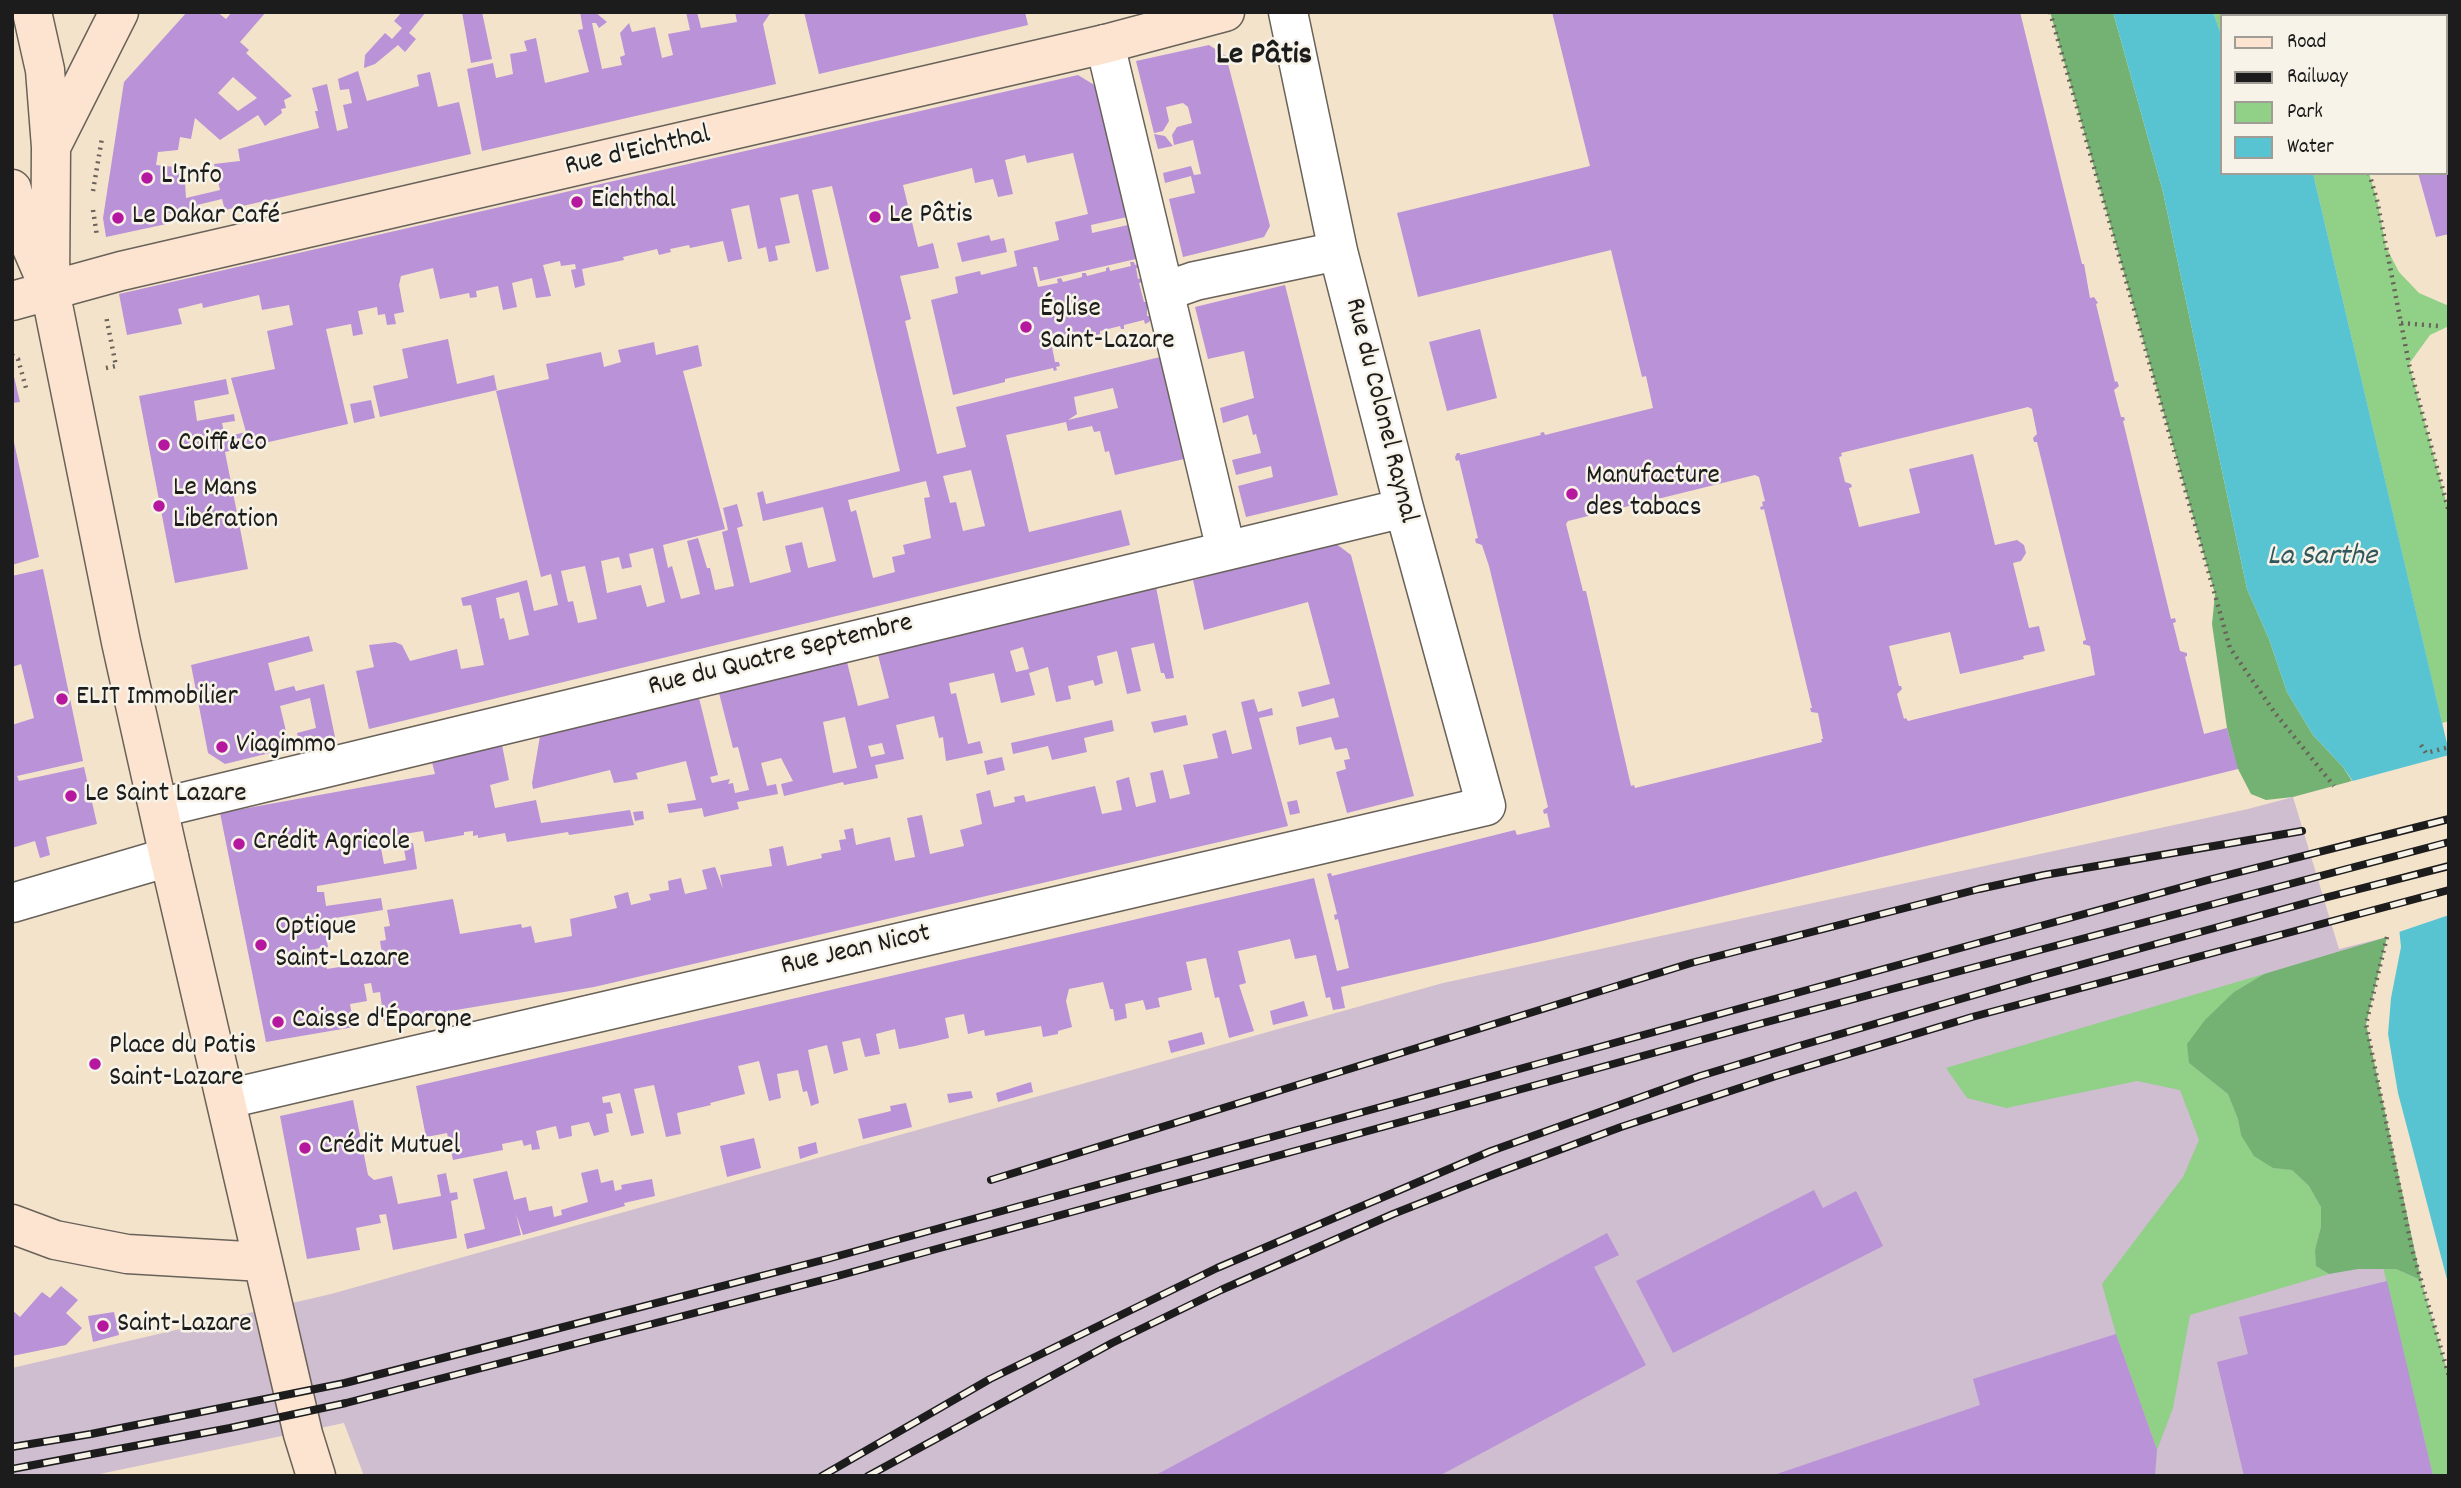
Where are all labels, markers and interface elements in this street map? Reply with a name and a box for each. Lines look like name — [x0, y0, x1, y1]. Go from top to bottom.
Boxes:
legend — [2220, 14, 2447, 175]
text: Road — [2287, 28, 2326, 58]
district label: Le Pâtis — [1216, 39, 1312, 77]
text: Railway — [2287, 63, 2348, 93]
text: Park — [2287, 98, 2323, 128]
street label: Rue d'Eichthal — [562, 120, 714, 186]
text: Water — [2287, 133, 2334, 163]
place label: L'Info — [161, 161, 222, 195]
marker: L'Info — [139, 170, 155, 186]
place label: Eichthal — [591, 185, 676, 219]
marker: Eichthal — [569, 194, 585, 210]
place label: Le Pâtis — [889, 200, 973, 234]
place label: Le Dakar Café — [132, 201, 280, 235]
marker: Le Pâtis — [867, 209, 883, 225]
marker: Le Dakar Café — [110, 210, 126, 226]
place label: Église Saint-Lazare — [1040, 294, 1175, 360]
street label: Rue du Colonel Raynal — [1335, 295, 1423, 527]
marker: Église Saint-Lazare — [1018, 319, 1034, 335]
place label: Coiff&Co — [178, 428, 267, 462]
marker: Coiff&Co — [156, 437, 172, 453]
place label: Manufacture des tabacs — [1586, 461, 1720, 527]
place label: Le Mans Libération — [173, 473, 278, 539]
marker: Manufacture des tabacs — [1564, 486, 1580, 502]
marker: Le Mans Libération — [151, 498, 167, 514]
water label: La Sarthe — [2267, 541, 2377, 577]
street label: Rue du Quatre Septembre — [645, 608, 917, 706]
place label: ELIT Immobilier — [76, 682, 238, 716]
marker: ELIT Immobilier — [54, 691, 70, 707]
place label: Viagimmo — [236, 730, 336, 764]
marker: Viagimmo — [214, 739, 230, 755]
place label: Le Saint Lazare — [85, 779, 247, 813]
marker: Le Saint Lazare — [63, 788, 79, 804]
place label: Crédit Agricole — [253, 827, 410, 861]
marker: Crédit Agricole — [231, 836, 247, 852]
place label: Optique Saint-Lazare — [275, 912, 410, 978]
street label: Rue Jean Nicot — [778, 918, 934, 986]
marker: Optique Saint-Lazare — [253, 937, 269, 953]
place label: Caisse d'Épargne — [292, 1005, 472, 1039]
marker: Caisse d'Épargne — [270, 1014, 286, 1030]
place label: Place du Patis Saint-Lazare — [109, 1031, 256, 1097]
marker: Place du Patis Saint-Lazare — [87, 1056, 103, 1072]
place label: Crédit Mutuel — [319, 1131, 460, 1165]
marker: Crédit Mutuel — [297, 1140, 313, 1156]
place label: Saint-Lazare — [117, 1309, 252, 1343]
marker: Saint-Lazare — [95, 1318, 111, 1334]

